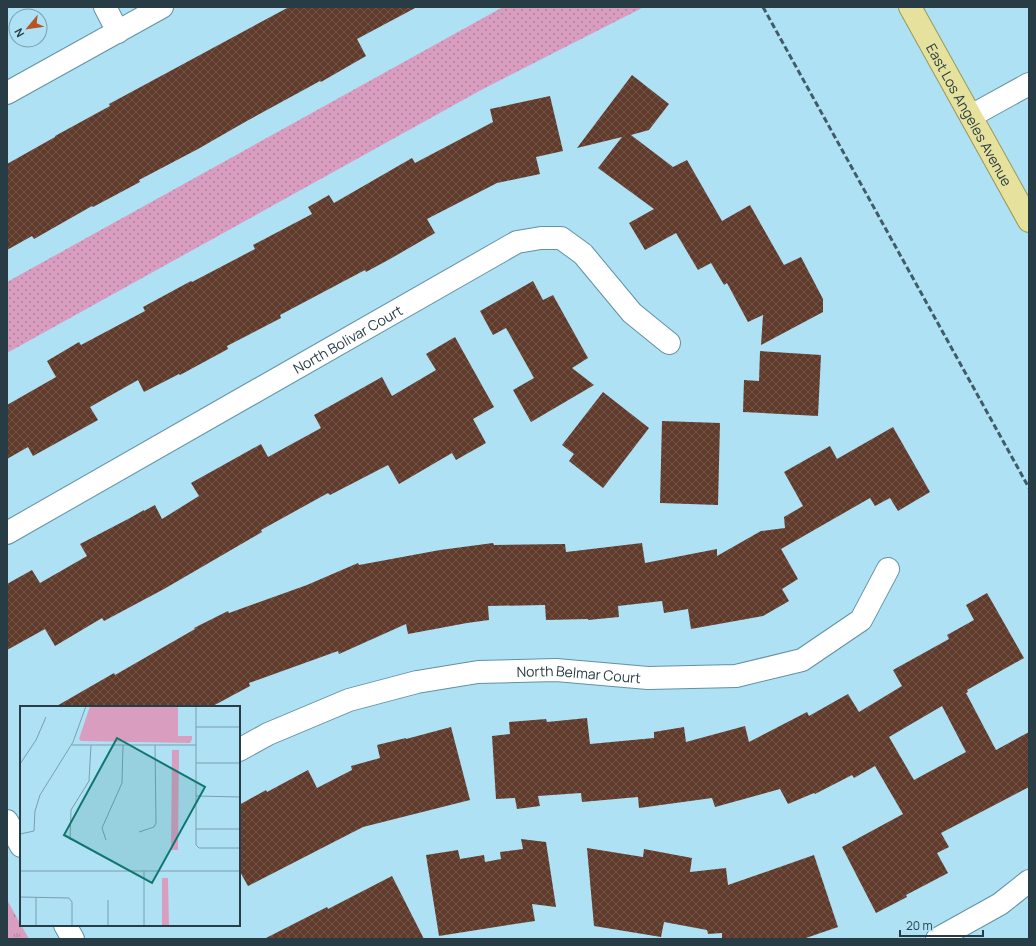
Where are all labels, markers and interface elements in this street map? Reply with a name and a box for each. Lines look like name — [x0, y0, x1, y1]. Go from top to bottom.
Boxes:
north arrow — [8, 8, 48, 48]
text: N — [10, 26, 27, 40]
street label: East Los Angeles Avenue — [922, 40, 1017, 189]
street label: North Bolivar Court — [289, 300, 406, 377]
street label: North Belmar Court — [516, 660, 642, 687]
inset map — [20, 706, 240, 926]
scale bar — [900, 912, 983, 938]
text: 20 m — [906, 917, 933, 934]

